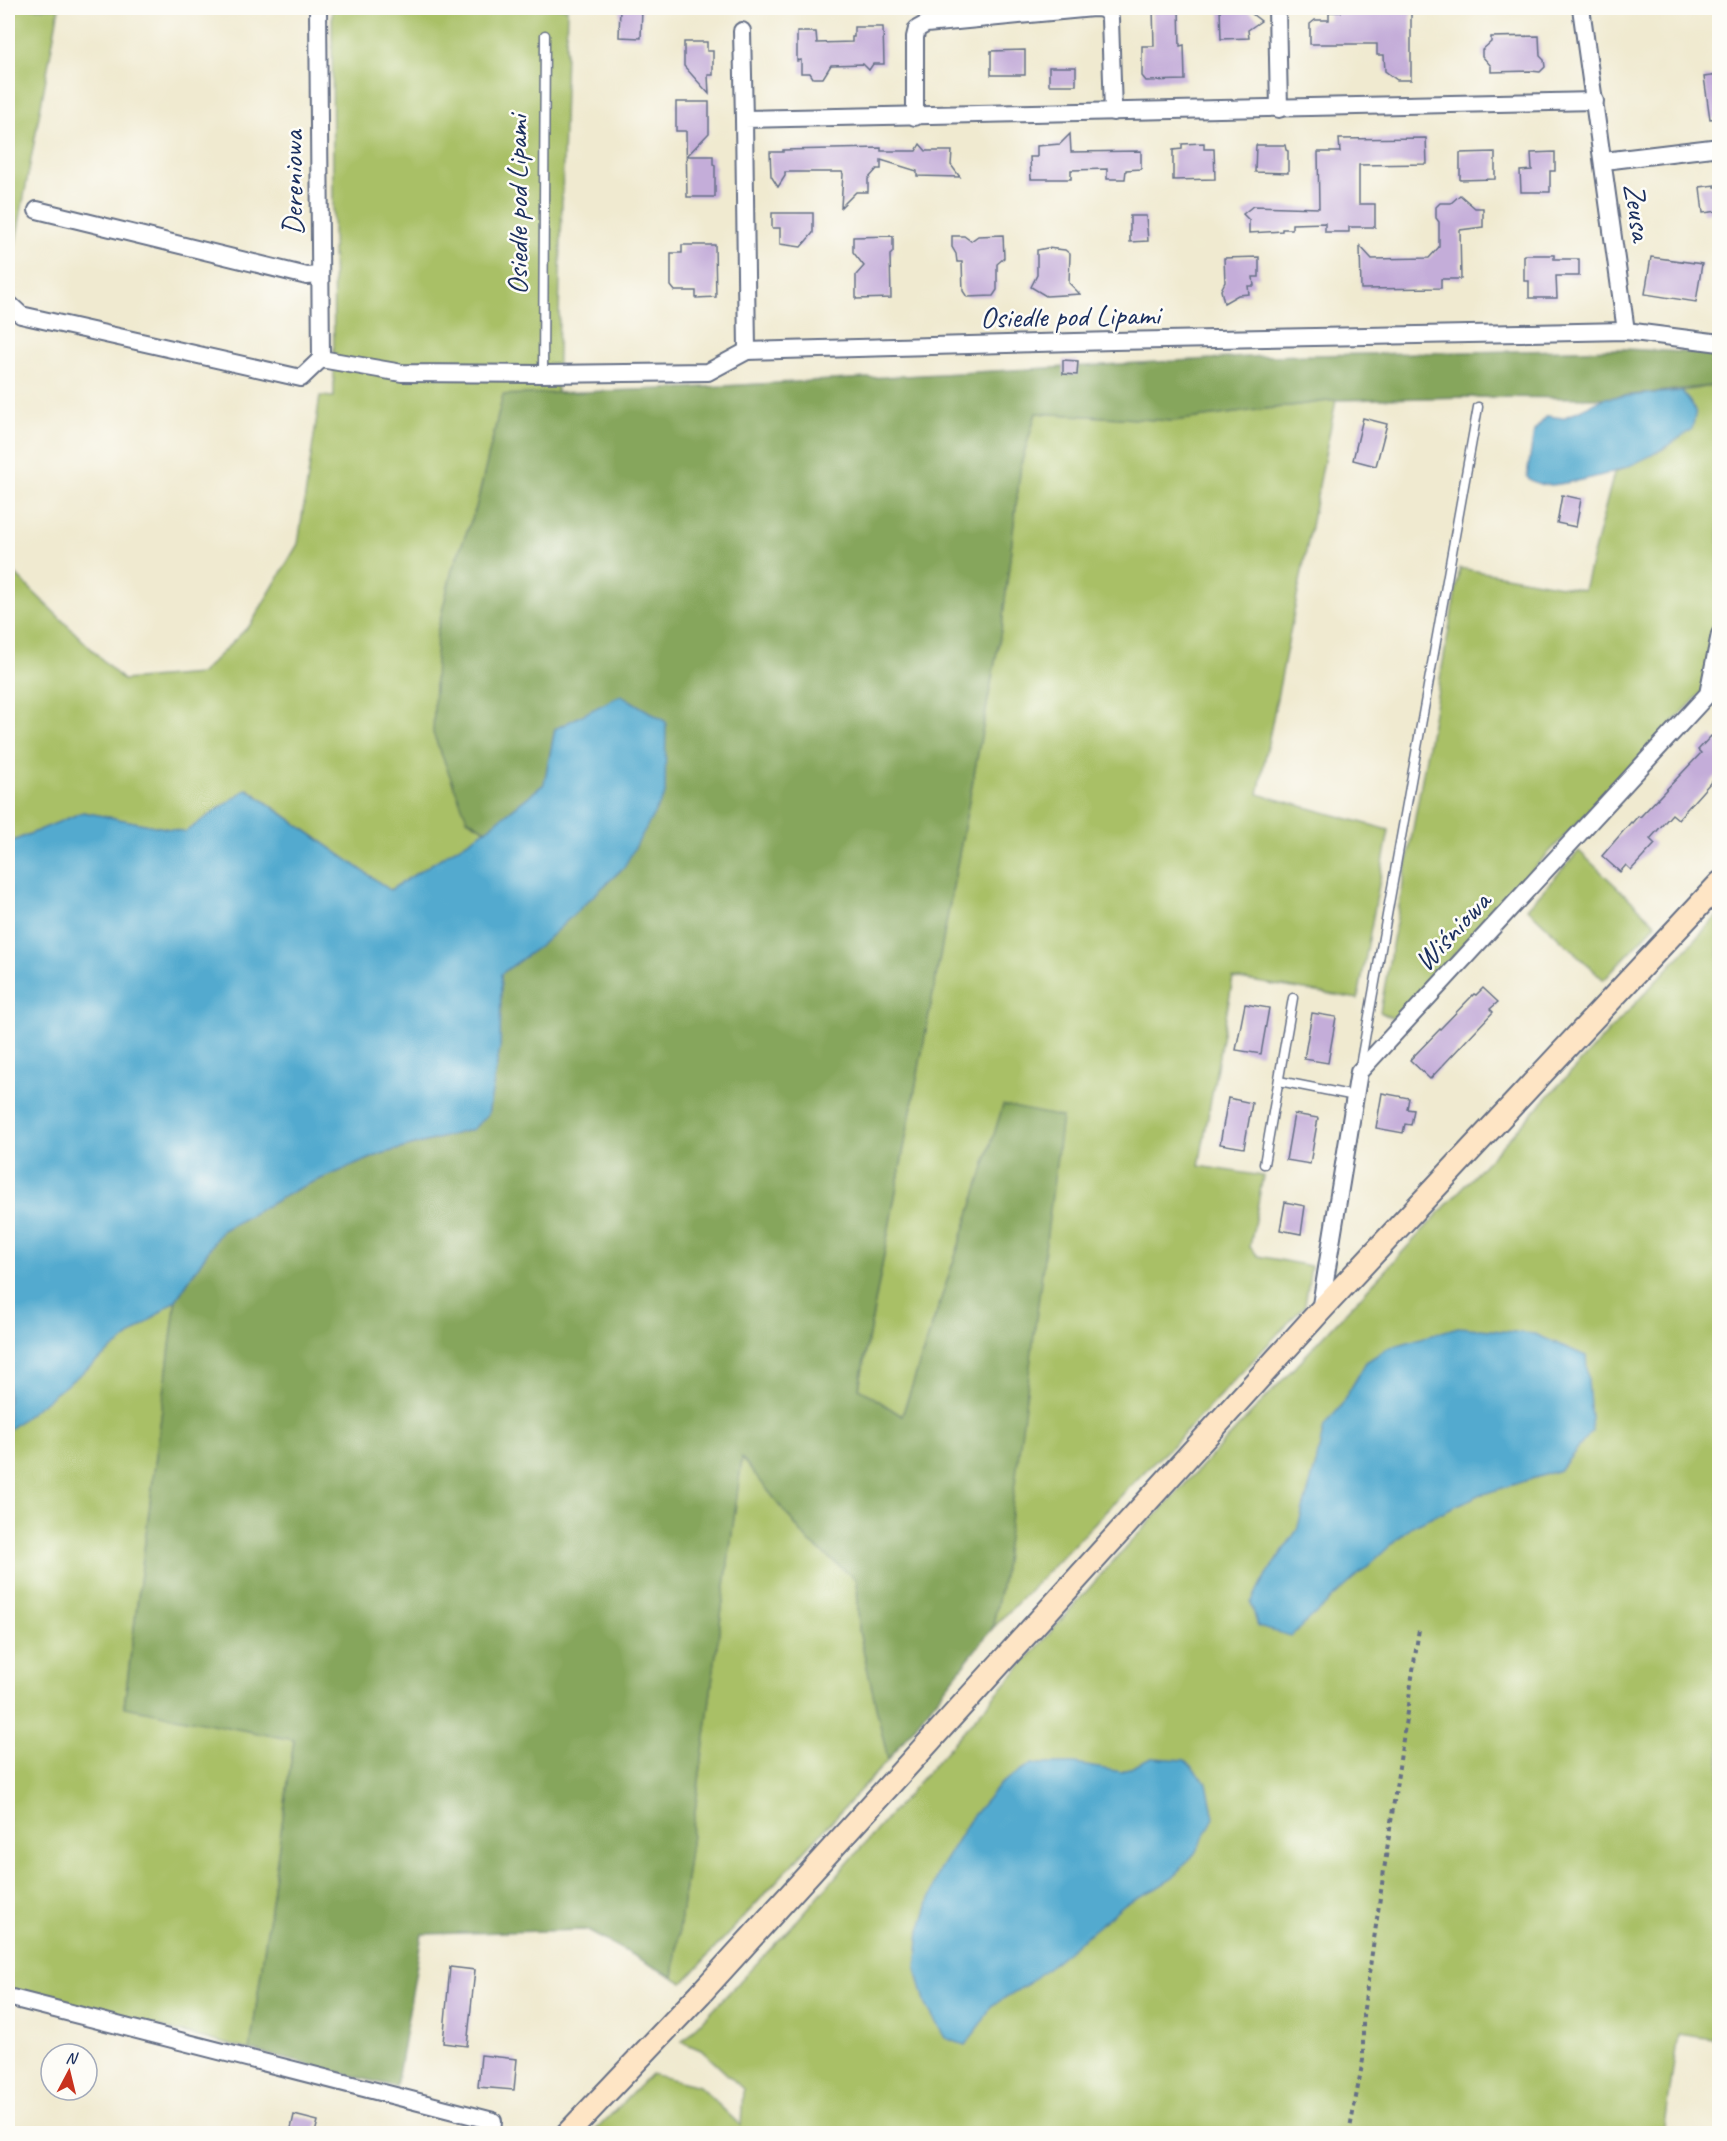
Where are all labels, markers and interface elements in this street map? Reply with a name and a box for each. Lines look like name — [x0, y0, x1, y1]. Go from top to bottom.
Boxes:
street label: Osiedle pod Lipami — [498, 112, 536, 295]
street label: Dereniowa — [273, 128, 311, 236]
street label: Zeusa — [1615, 181, 1661, 246]
street label: Osiedle pod Lipami — [980, 295, 1164, 337]
street label: Wiśniowa — [1405, 881, 1500, 979]
north arrow — [39, 2042, 99, 2102]
text: N — [65, 2048, 80, 2069]

